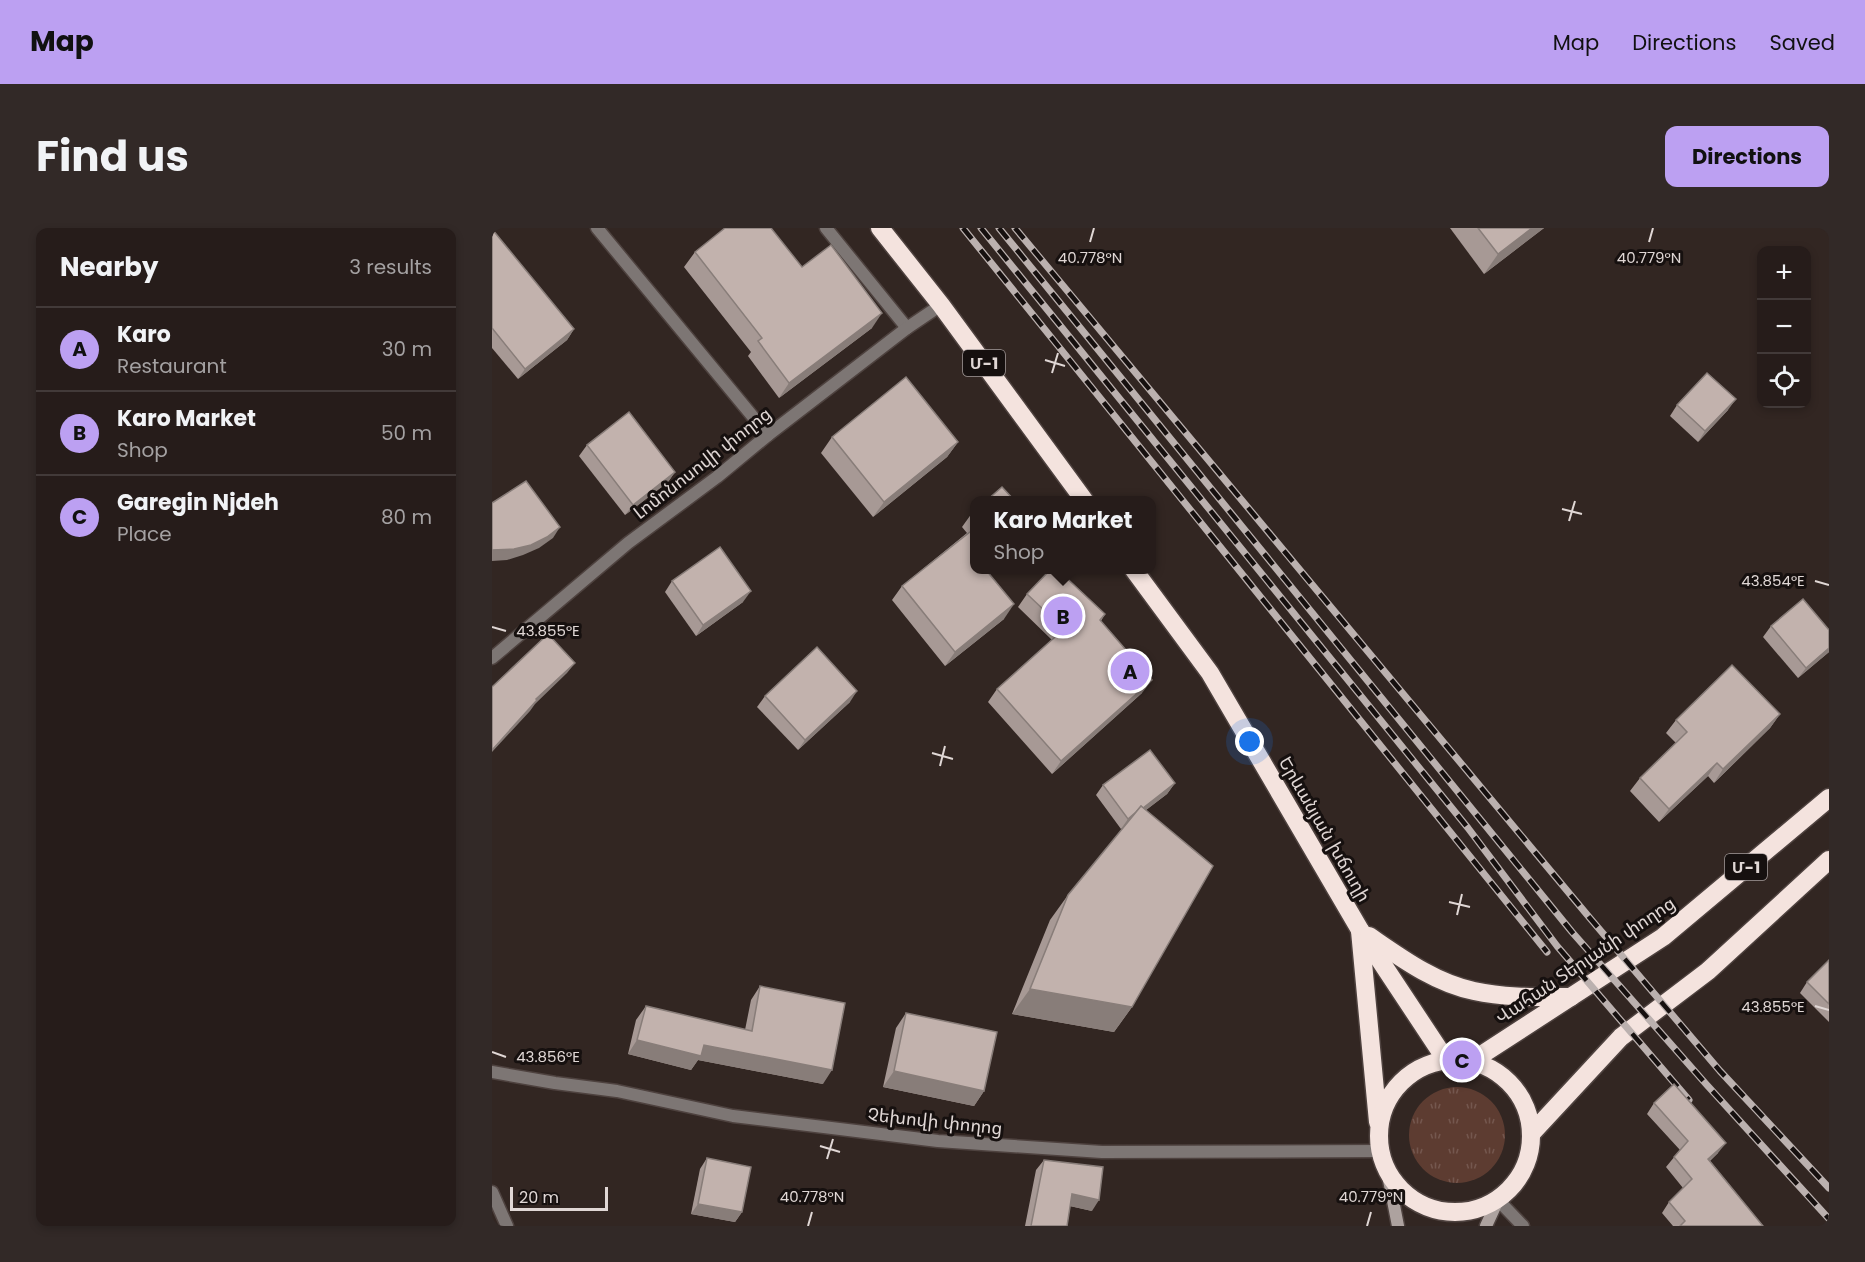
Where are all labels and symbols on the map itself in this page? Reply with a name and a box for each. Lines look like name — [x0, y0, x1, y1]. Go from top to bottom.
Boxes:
text: 40.778°N — [1058, 247, 1122, 268]
text: 40.779°N — [1617, 247, 1681, 268]
road number: Մ-1 — [963, 350, 1005, 376]
street label: Լոմոնոսովի փողոց — [628, 401, 776, 525]
text: 43.854°E — [1741, 570, 1805, 591]
pin: B — [1044, 594, 1082, 638]
text: 43.855°E — [516, 620, 580, 641]
pin: A — [1110, 648, 1150, 694]
your location — [1235, 727, 1264, 756]
street label: Երևանյան խճուղի — [1273, 752, 1377, 906]
road number: Մ-1 — [1725, 854, 1767, 880]
street label: Վահան Տերյանի փողոց — [1490, 890, 1680, 1030]
text: 43.855°E — [1741, 996, 1805, 1017]
pin: C — [1442, 1038, 1482, 1082]
text: 43.856°E — [516, 1046, 580, 1067]
street label: Չեխովի փողոց — [866, 1101, 1004, 1141]
scale bar — [510, 1184, 608, 1212]
text: 40.778°N — [780, 1186, 844, 1207]
text: 40.779°N — [1339, 1186, 1403, 1207]

